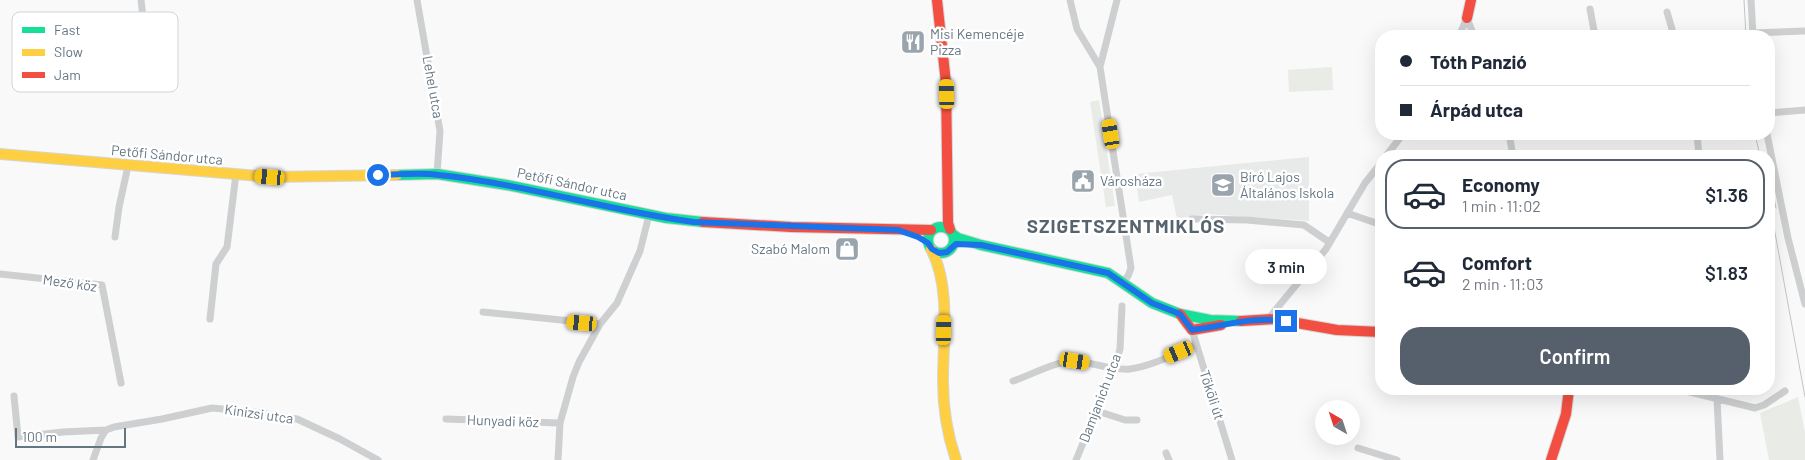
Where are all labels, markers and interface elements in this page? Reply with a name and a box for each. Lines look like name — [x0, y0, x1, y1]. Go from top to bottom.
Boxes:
legend — [12, 12, 178, 92]
text: Fast — [54, 21, 80, 38]
place label: Misi Kemencéje Pizza — [930, 25, 1024, 58]
restaurant icon: Misi Kemencéje Pizza — [900, 29, 926, 55]
text: Slow — [54, 43, 83, 60]
text: Tóth Panzió — [1430, 50, 1527, 73]
street label: Lehel utca — [420, 54, 447, 119]
text: Jam — [54, 66, 81, 83]
car — [939, 79, 954, 109]
text: Árpád utca — [1430, 98, 1523, 121]
car — [1101, 118, 1120, 150]
street label: Petőfi Sándor utca — [111, 141, 224, 168]
route start — [367, 164, 389, 186]
street label: Petőfi Sándor utca — [516, 164, 629, 203]
car — [254, 168, 285, 186]
public building icon: Városháza — [1070, 168, 1096, 194]
place label: Bíró Lajos Általános Iskola — [1240, 168, 1334, 201]
place label: Városháza — [1100, 172, 1162, 189]
school or university icon: Bíró Lajos Általános Iskola — [1210, 172, 1236, 198]
icon: car — [1402, 172, 1447, 217]
text: Economy — [1462, 173, 1540, 196]
text: $1.36 — [1705, 183, 1748, 206]
text: 1 min · 11:02 — [1462, 196, 1541, 215]
district label: SZIGETSZENTMIKLÓS — [1027, 214, 1225, 237]
shop icon: Szabó Malom — [834, 236, 860, 262]
place label: Szabó Malom — [751, 240, 830, 257]
callout: 3 min — [1245, 248, 1327, 284]
icon: car — [1402, 250, 1447, 295]
text: Comfort — [1462, 251, 1532, 274]
text: 3 min — [1267, 257, 1305, 276]
text: $1.83 — [1705, 261, 1748, 284]
street label: Mező köz — [42, 270, 98, 295]
text: 2 min · 11:03 — [1462, 274, 1543, 293]
route end — [1275, 310, 1297, 332]
car — [566, 314, 597, 332]
car — [936, 315, 951, 345]
button: Confirm — [1400, 327, 1750, 385]
car — [1162, 339, 1195, 365]
car — [1059, 351, 1090, 371]
street label: Damjanich utca — [1075, 351, 1124, 444]
street label: Tököli út — [1197, 368, 1228, 422]
street label: Kinizsi utca — [224, 400, 295, 427]
north arrow — [1315, 400, 1360, 445]
map controls — [1315, 400, 1360, 445]
street label: Hunyadi köz — [467, 411, 539, 430]
scale bar — [15, 425, 126, 448]
text: 100 m — [22, 428, 57, 445]

